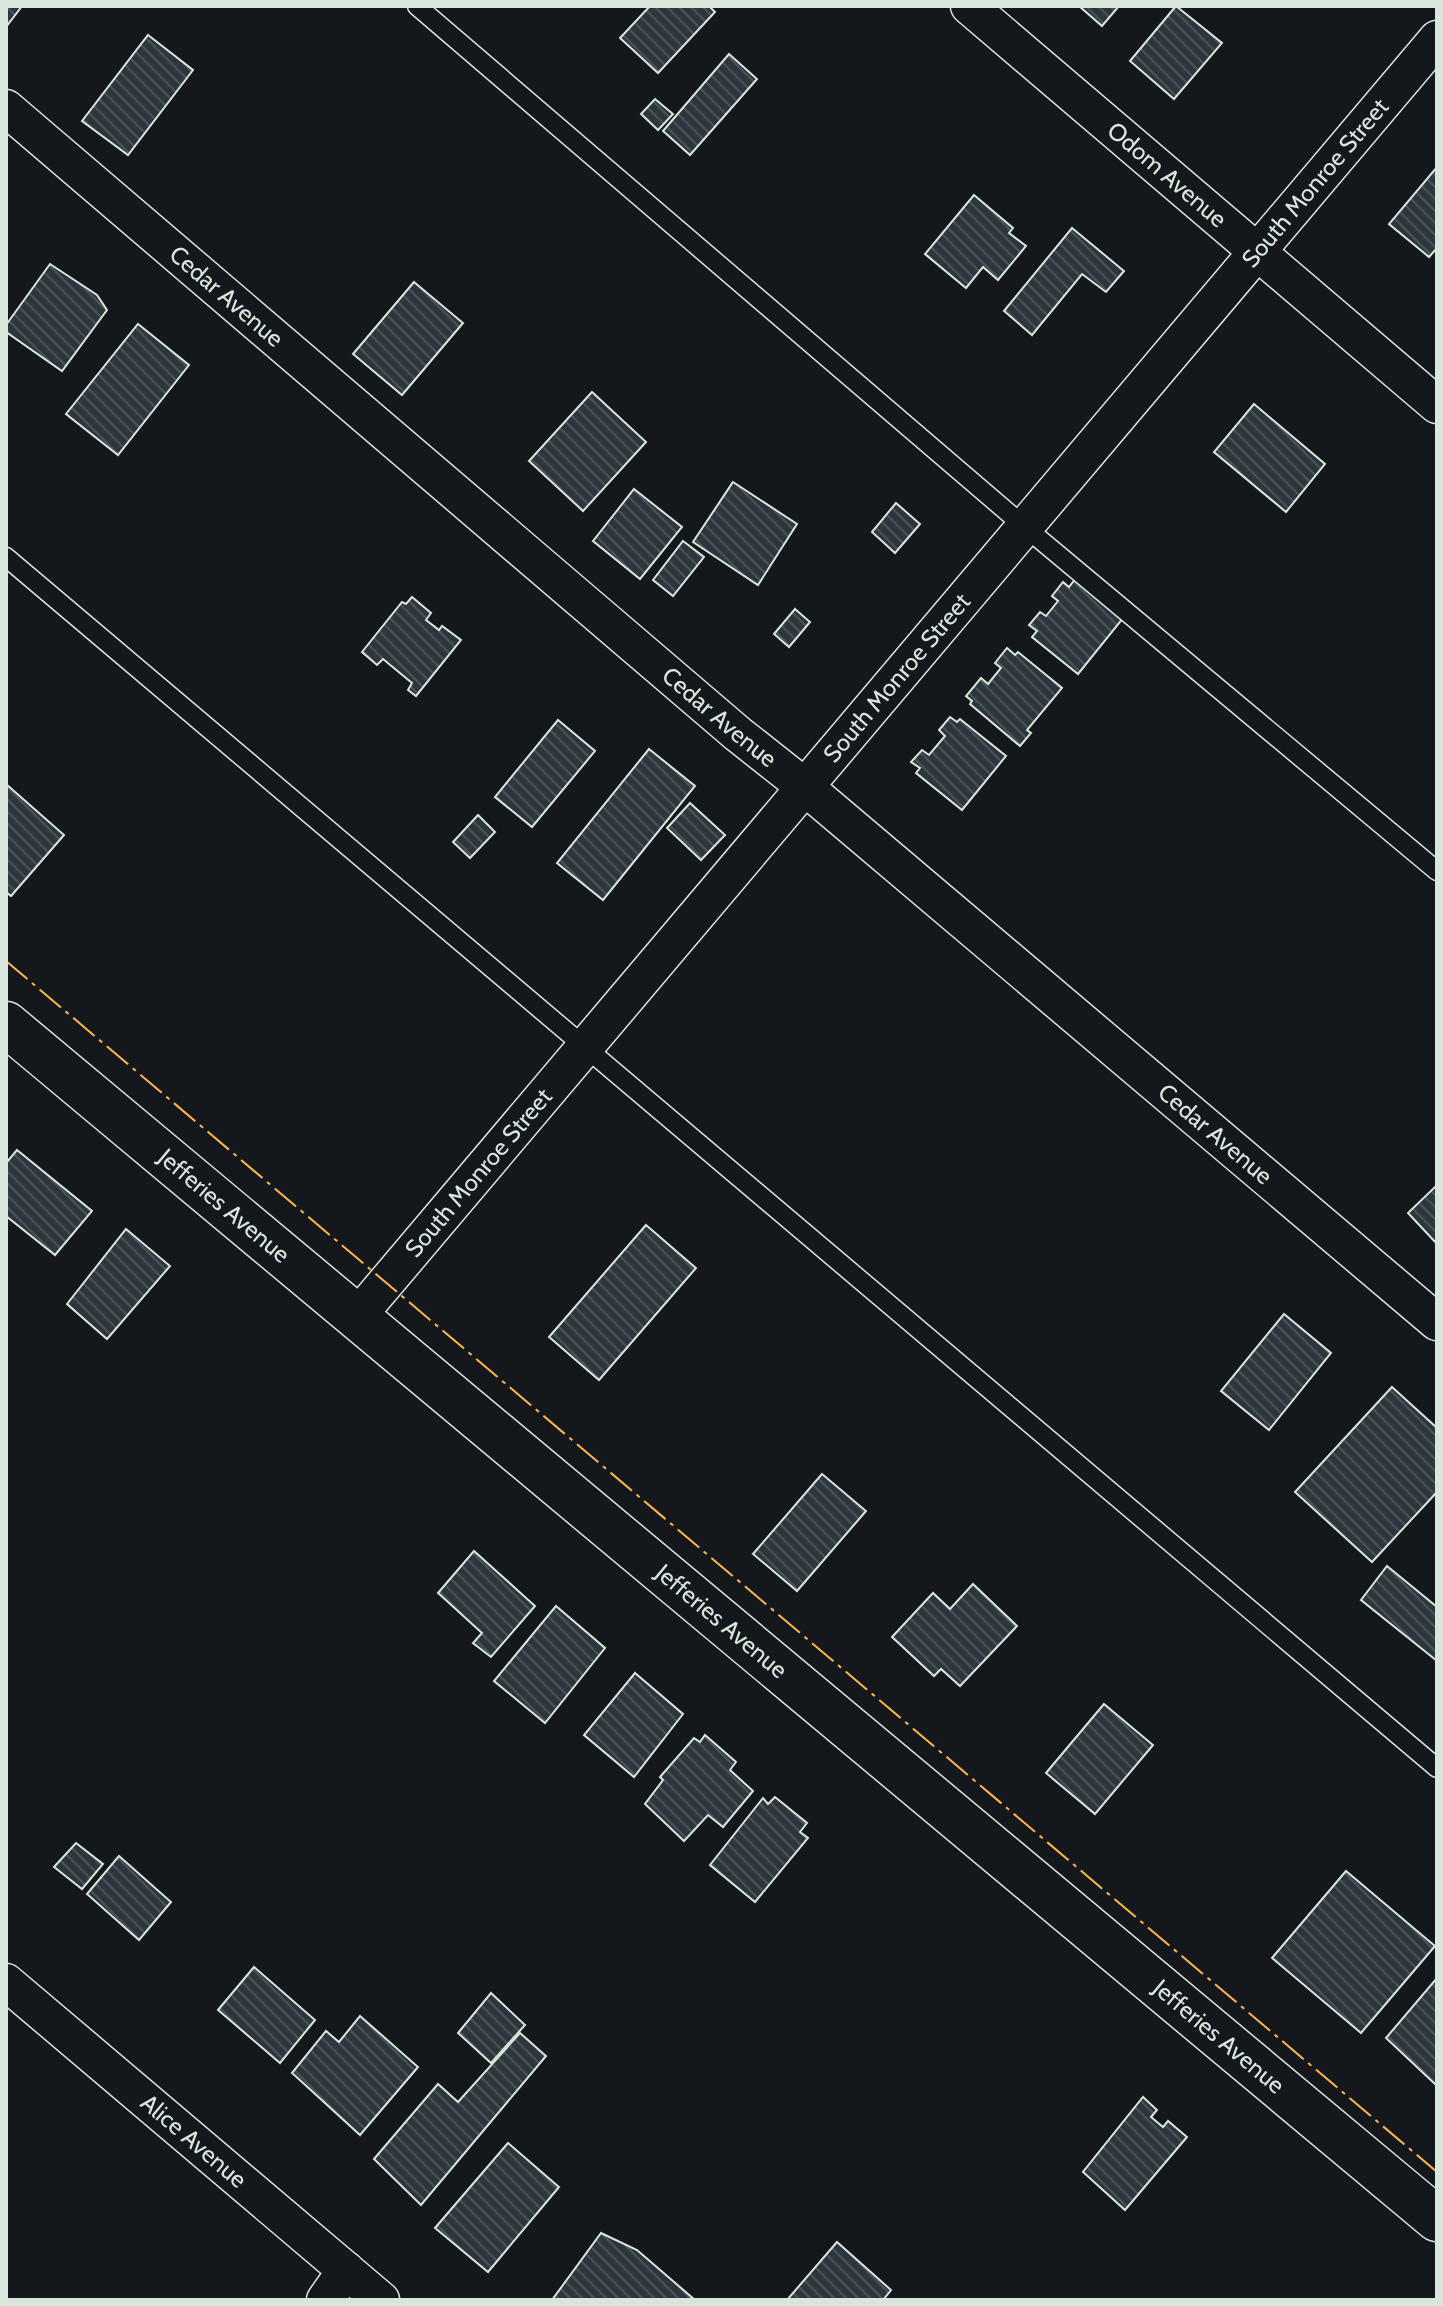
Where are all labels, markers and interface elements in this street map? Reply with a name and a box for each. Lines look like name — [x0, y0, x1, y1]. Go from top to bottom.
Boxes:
street label: South Monroe Street — [1235, 92, 1394, 273]
street label: Odom Avenue — [1102, 115, 1233, 233]
street label: Cedar Avenue — [164, 239, 290, 353]
street label: South Monroe Street — [817, 587, 976, 768]
street label: Cedar Avenue — [656, 661, 783, 773]
street label: Cedar Avenue — [1152, 1077, 1279, 1190]
street label: South Monroe Street — [399, 1082, 558, 1263]
street label: Jefferies Avenue — [152, 1142, 296, 1269]
street label: Jefferies Avenue — [649, 1557, 793, 1684]
street label: Jefferies Avenue — [1147, 1972, 1291, 2100]
street label: Alice Avenue — [135, 2088, 253, 2194]

